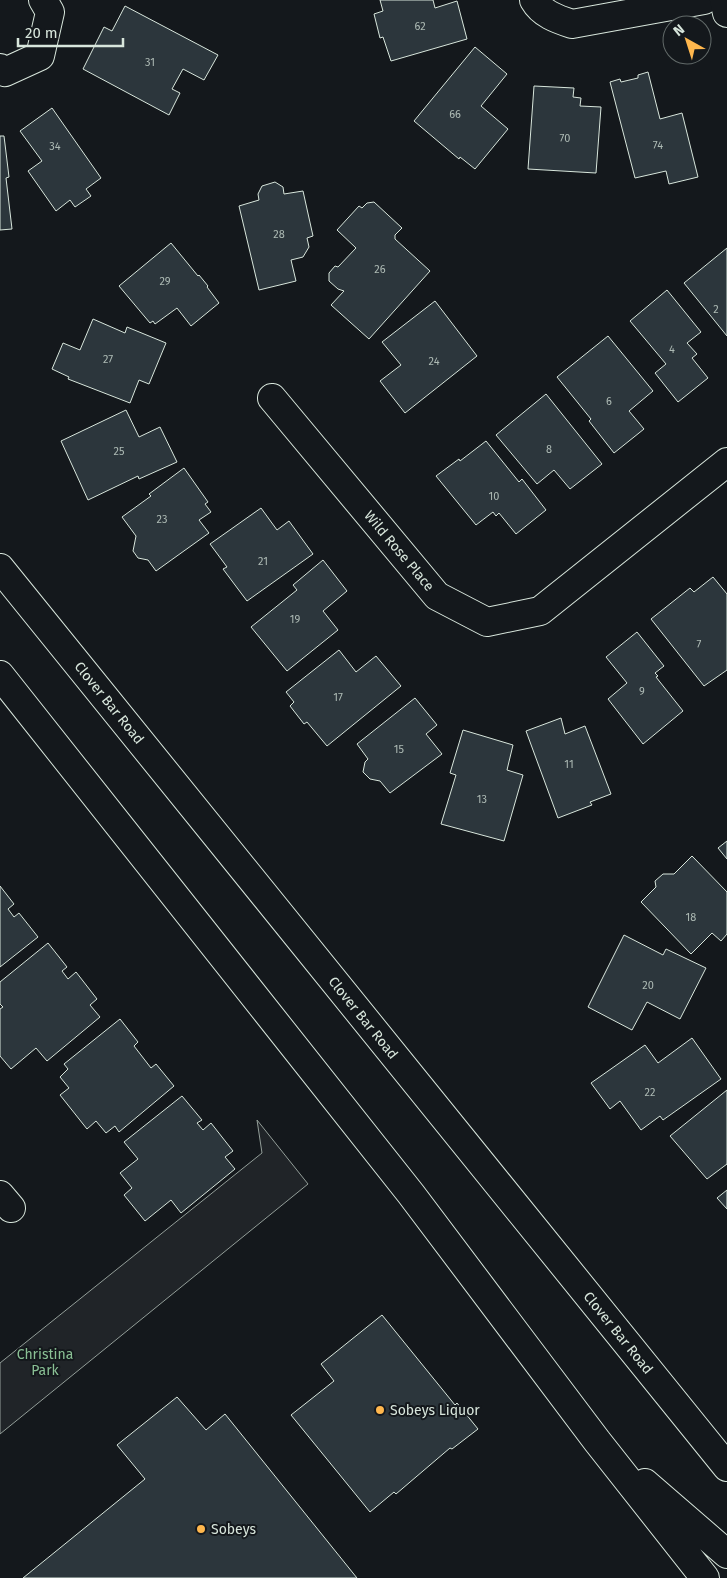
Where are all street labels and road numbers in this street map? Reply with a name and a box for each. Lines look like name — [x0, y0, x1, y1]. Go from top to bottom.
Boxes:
street label: Wild Rose Place — [360, 507, 438, 595]
street label: Clover Bar Road — [71, 658, 147, 748]
street label: Clover Bar Road — [325, 973, 401, 1063]
street label: Clover Bar Road — [580, 1288, 656, 1378]

